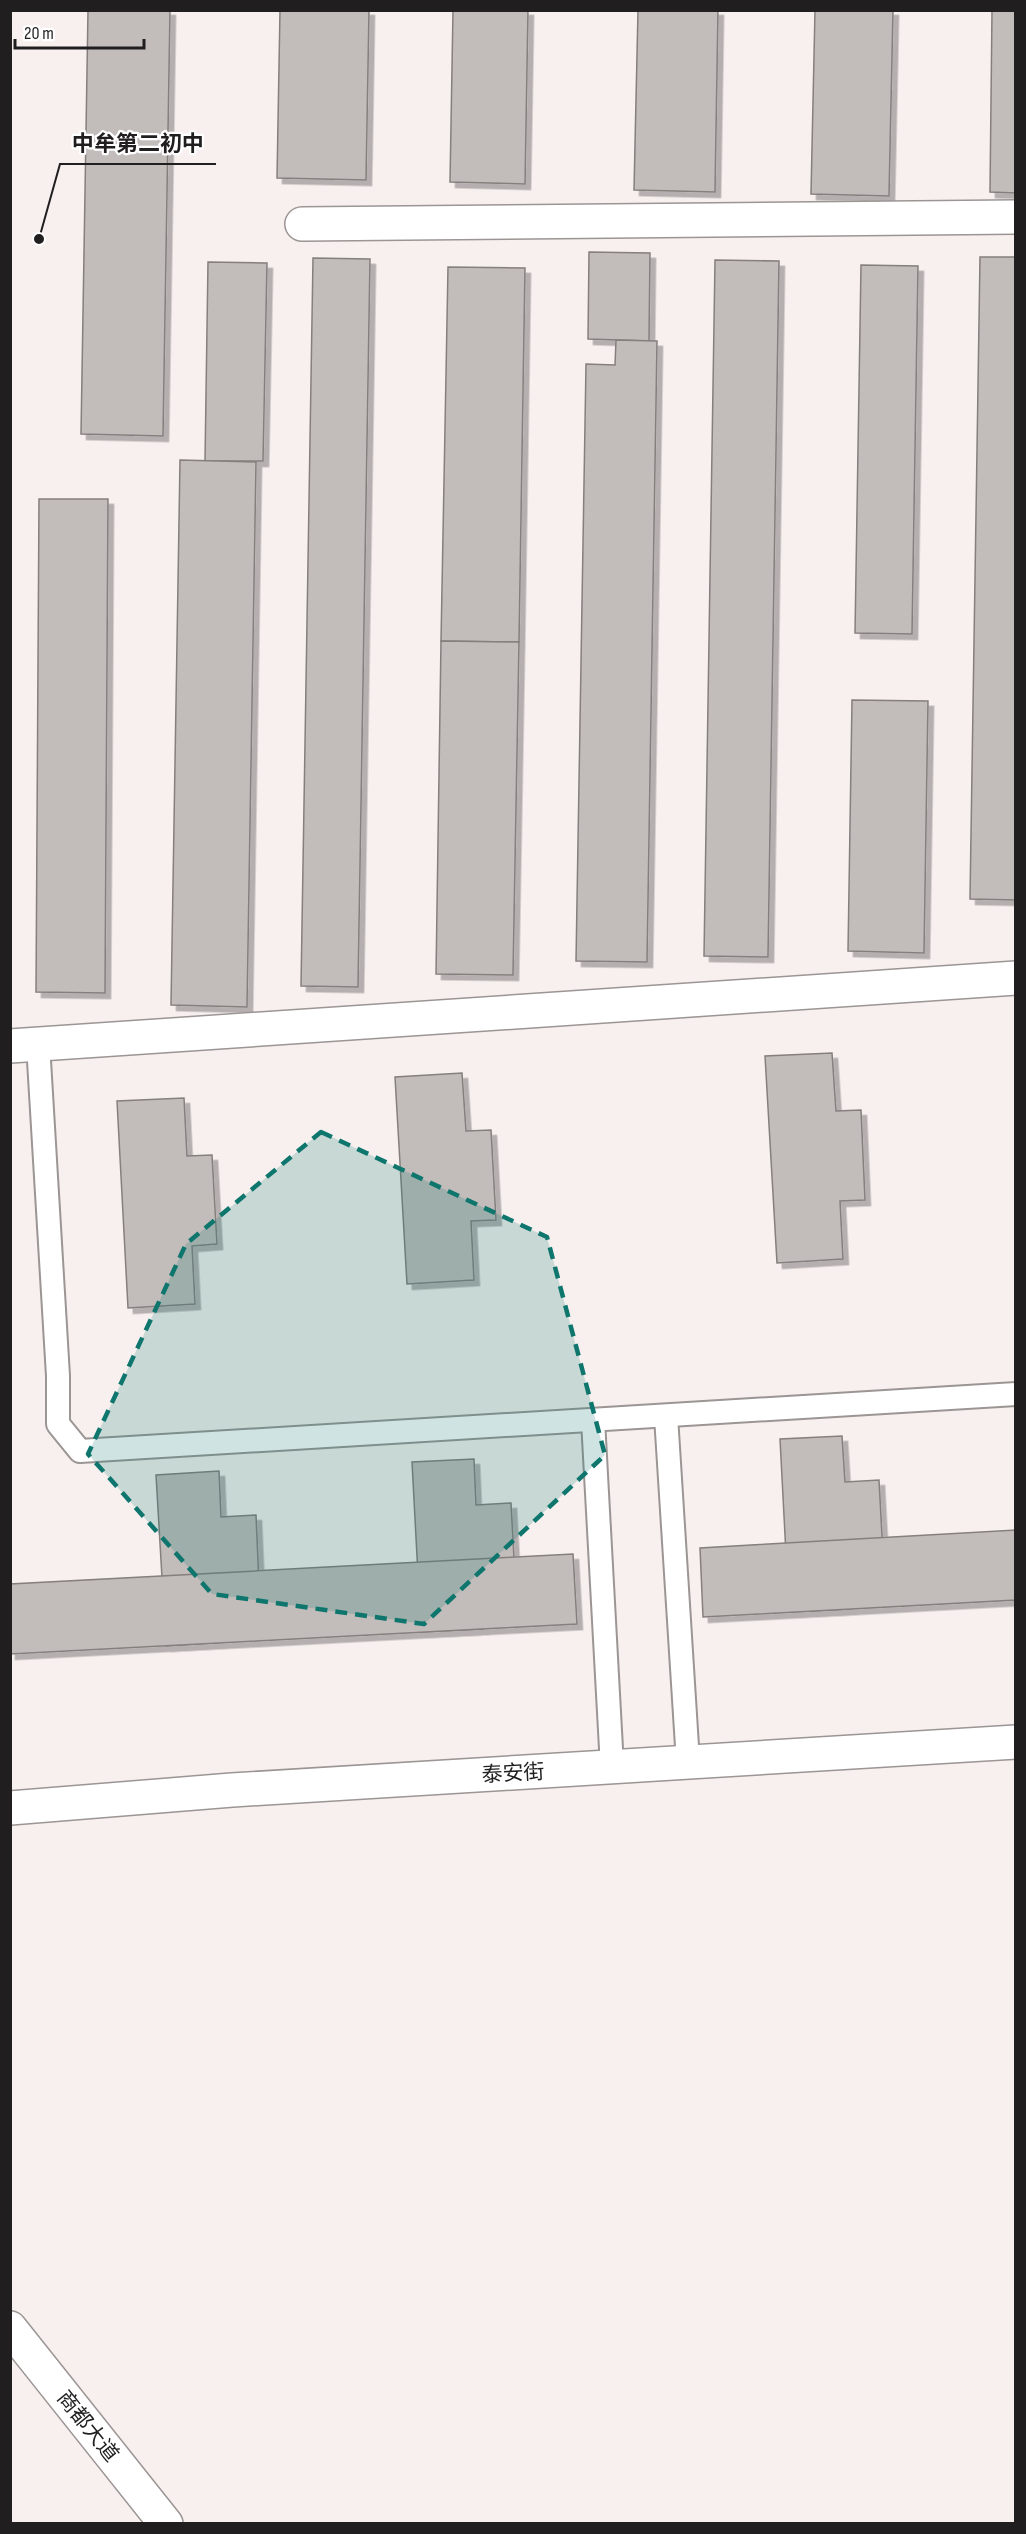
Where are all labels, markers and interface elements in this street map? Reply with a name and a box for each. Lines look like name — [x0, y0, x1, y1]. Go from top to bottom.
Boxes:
scale bar — [15, 12, 144, 50]
text: 20 m — [24, 23, 54, 44]
callout: 中牟第二初中 — [60, 124, 216, 164]
text: 中牟第二初中 — [72, 131, 204, 158]
street label: 泰安街 — [481, 1759, 545, 1788]
street label: 商都大道 — [51, 2386, 124, 2467]

